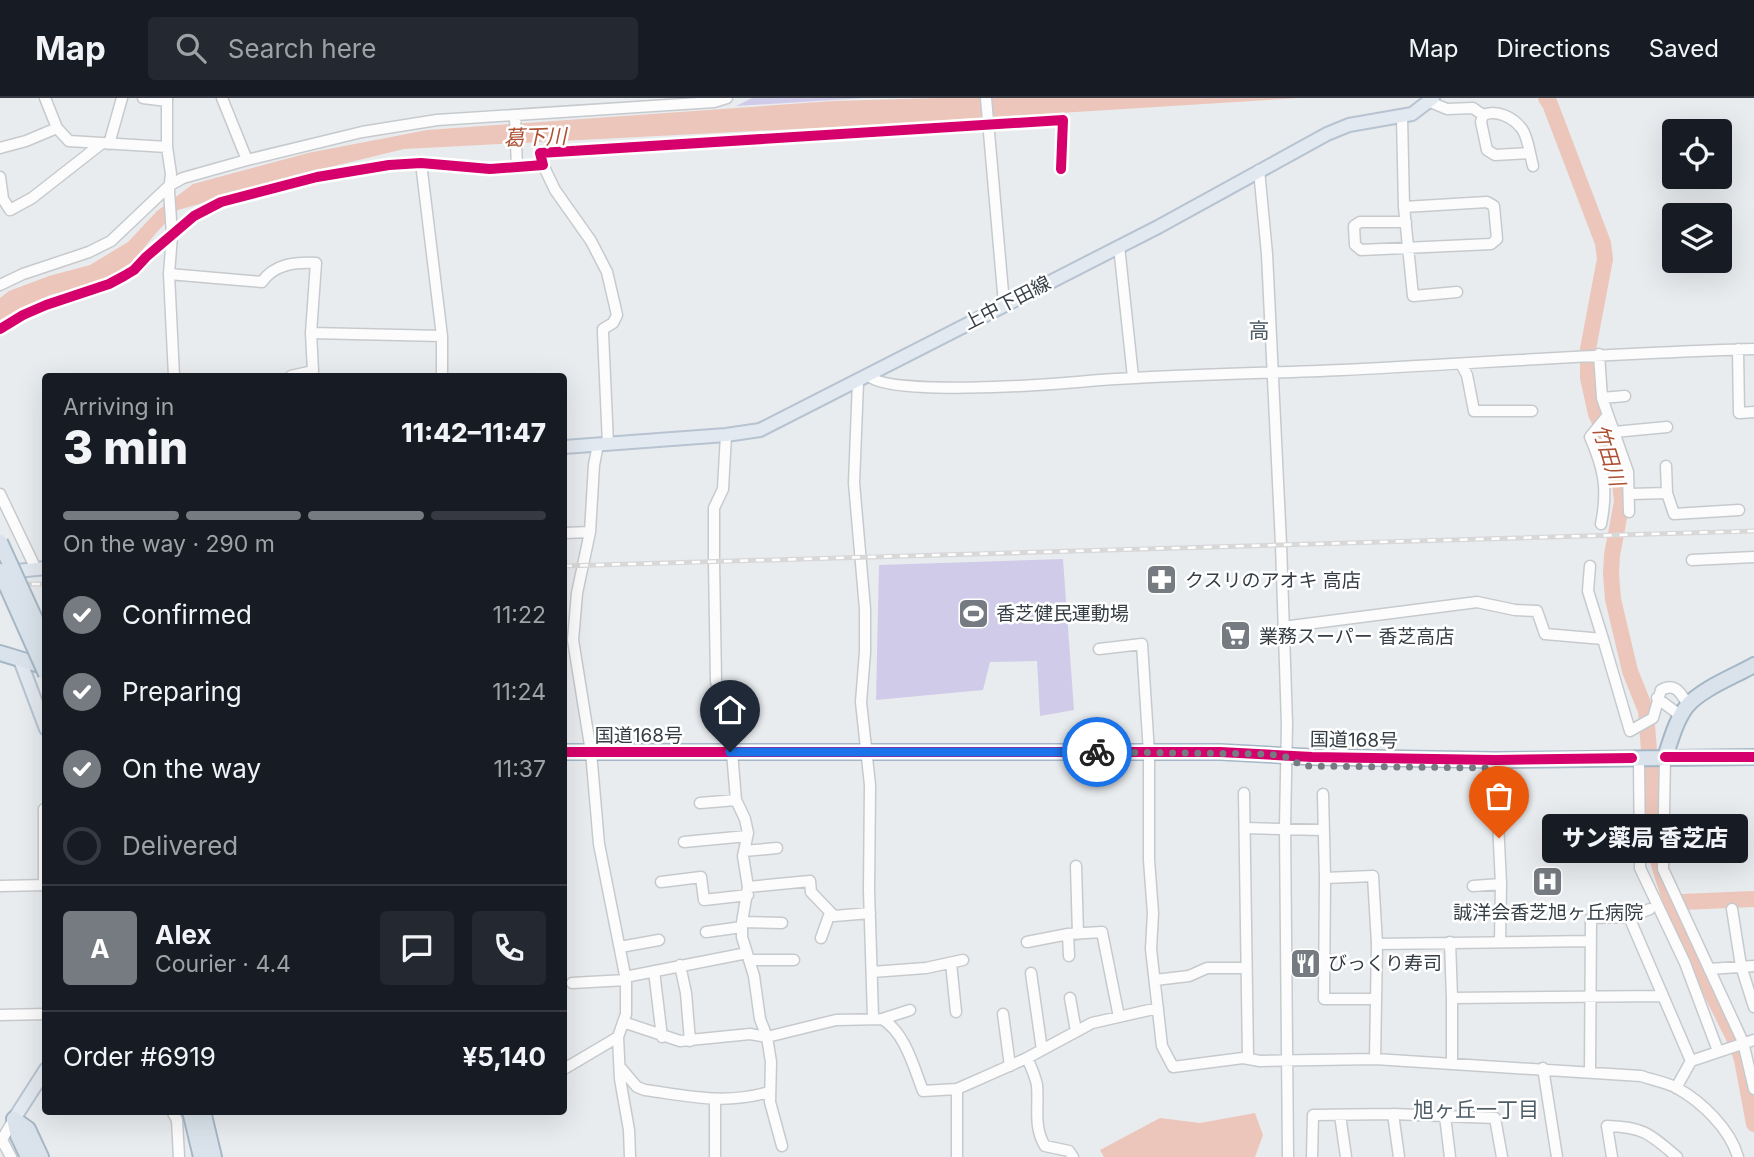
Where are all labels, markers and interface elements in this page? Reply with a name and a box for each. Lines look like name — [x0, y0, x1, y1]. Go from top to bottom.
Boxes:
search box — [148, 17, 638, 80]
text: Map — [35, 28, 106, 68]
icon: search — [172, 29, 210, 67]
text: Search here — [228, 33, 376, 64]
text: Map — [1409, 34, 1458, 63]
text: Directions — [1496, 34, 1611, 63]
text: Saved — [1649, 34, 1719, 63]
map controls — [1662, 119, 1732, 273]
button: locate — [1662, 119, 1732, 189]
water label: 葛下川 — [503, 123, 569, 151]
button: layers — [1662, 203, 1732, 273]
street label: 上中下田線 — [959, 271, 1055, 335]
district label: 高 — [1249, 318, 1270, 343]
text: Arriving in — [63, 393, 174, 421]
text: 11:42–11:47 — [401, 417, 546, 448]
text: 3 min — [63, 419, 188, 475]
water label: 竹田川 — [1588, 421, 1631, 491]
text: On the way · 290 m — [63, 530, 275, 558]
pharmacy icon: クスリのアオキ 高店 — [1145, 563, 1179, 597]
place label: クスリのアオキ 高店 — [1185, 569, 1361, 592]
icon: check — [63, 596, 101, 634]
sports icon: 香芝健民運動場 — [956, 596, 990, 630]
text: Confirmed — [122, 599, 252, 630]
text: 11:22 — [493, 601, 546, 629]
place label: 香芝健民運動場 — [996, 602, 1129, 625]
supermarket icon: 業務スーパー 香芝高店 — [1219, 619, 1253, 653]
place label: 業務スーパー 香芝高店 — [1259, 625, 1454, 648]
icon: check — [63, 673, 101, 711]
text: Preparing — [122, 676, 242, 707]
text: 11:24 — [492, 678, 546, 706]
pin — [700, 680, 760, 752]
icon: home — [711, 691, 749, 729]
courier — [1062, 717, 1132, 787]
street label: 国道168号 — [595, 724, 683, 747]
street label: 国道168号 — [1310, 728, 1398, 752]
icon: bike — [1078, 733, 1116, 771]
icon: check — [63, 750, 101, 788]
text: On the way — [122, 753, 261, 784]
text: 11:37 — [493, 755, 546, 783]
pin — [1469, 766, 1529, 838]
icon: bag — [1480, 777, 1518, 815]
callout: サン薬局 香芝店 — [1541, 814, 1748, 862]
text: サン薬局 香芝店 — [1562, 824, 1728, 852]
text: Delivered — [122, 830, 238, 861]
hospital icon: 誠洋会香芝旭ヶ丘病院 — [1531, 864, 1565, 898]
place label: 誠洋会香芝旭ヶ丘病院 — [1453, 901, 1643, 924]
button: chat — [380, 911, 454, 985]
button: phone — [472, 911, 546, 985]
text: Alex — [155, 919, 212, 950]
text: A — [90, 933, 110, 964]
restaurant icon: びっくり寿司 — [1288, 946, 1322, 980]
text: Courier · 4.4 — [155, 950, 291, 978]
place label: びっくり寿司 — [1328, 952, 1442, 975]
text: Order #6919 — [63, 1041, 216, 1072]
text: ¥5,140 — [462, 1041, 546, 1072]
district label: 旭ヶ丘一丁目 — [1413, 1097, 1539, 1122]

